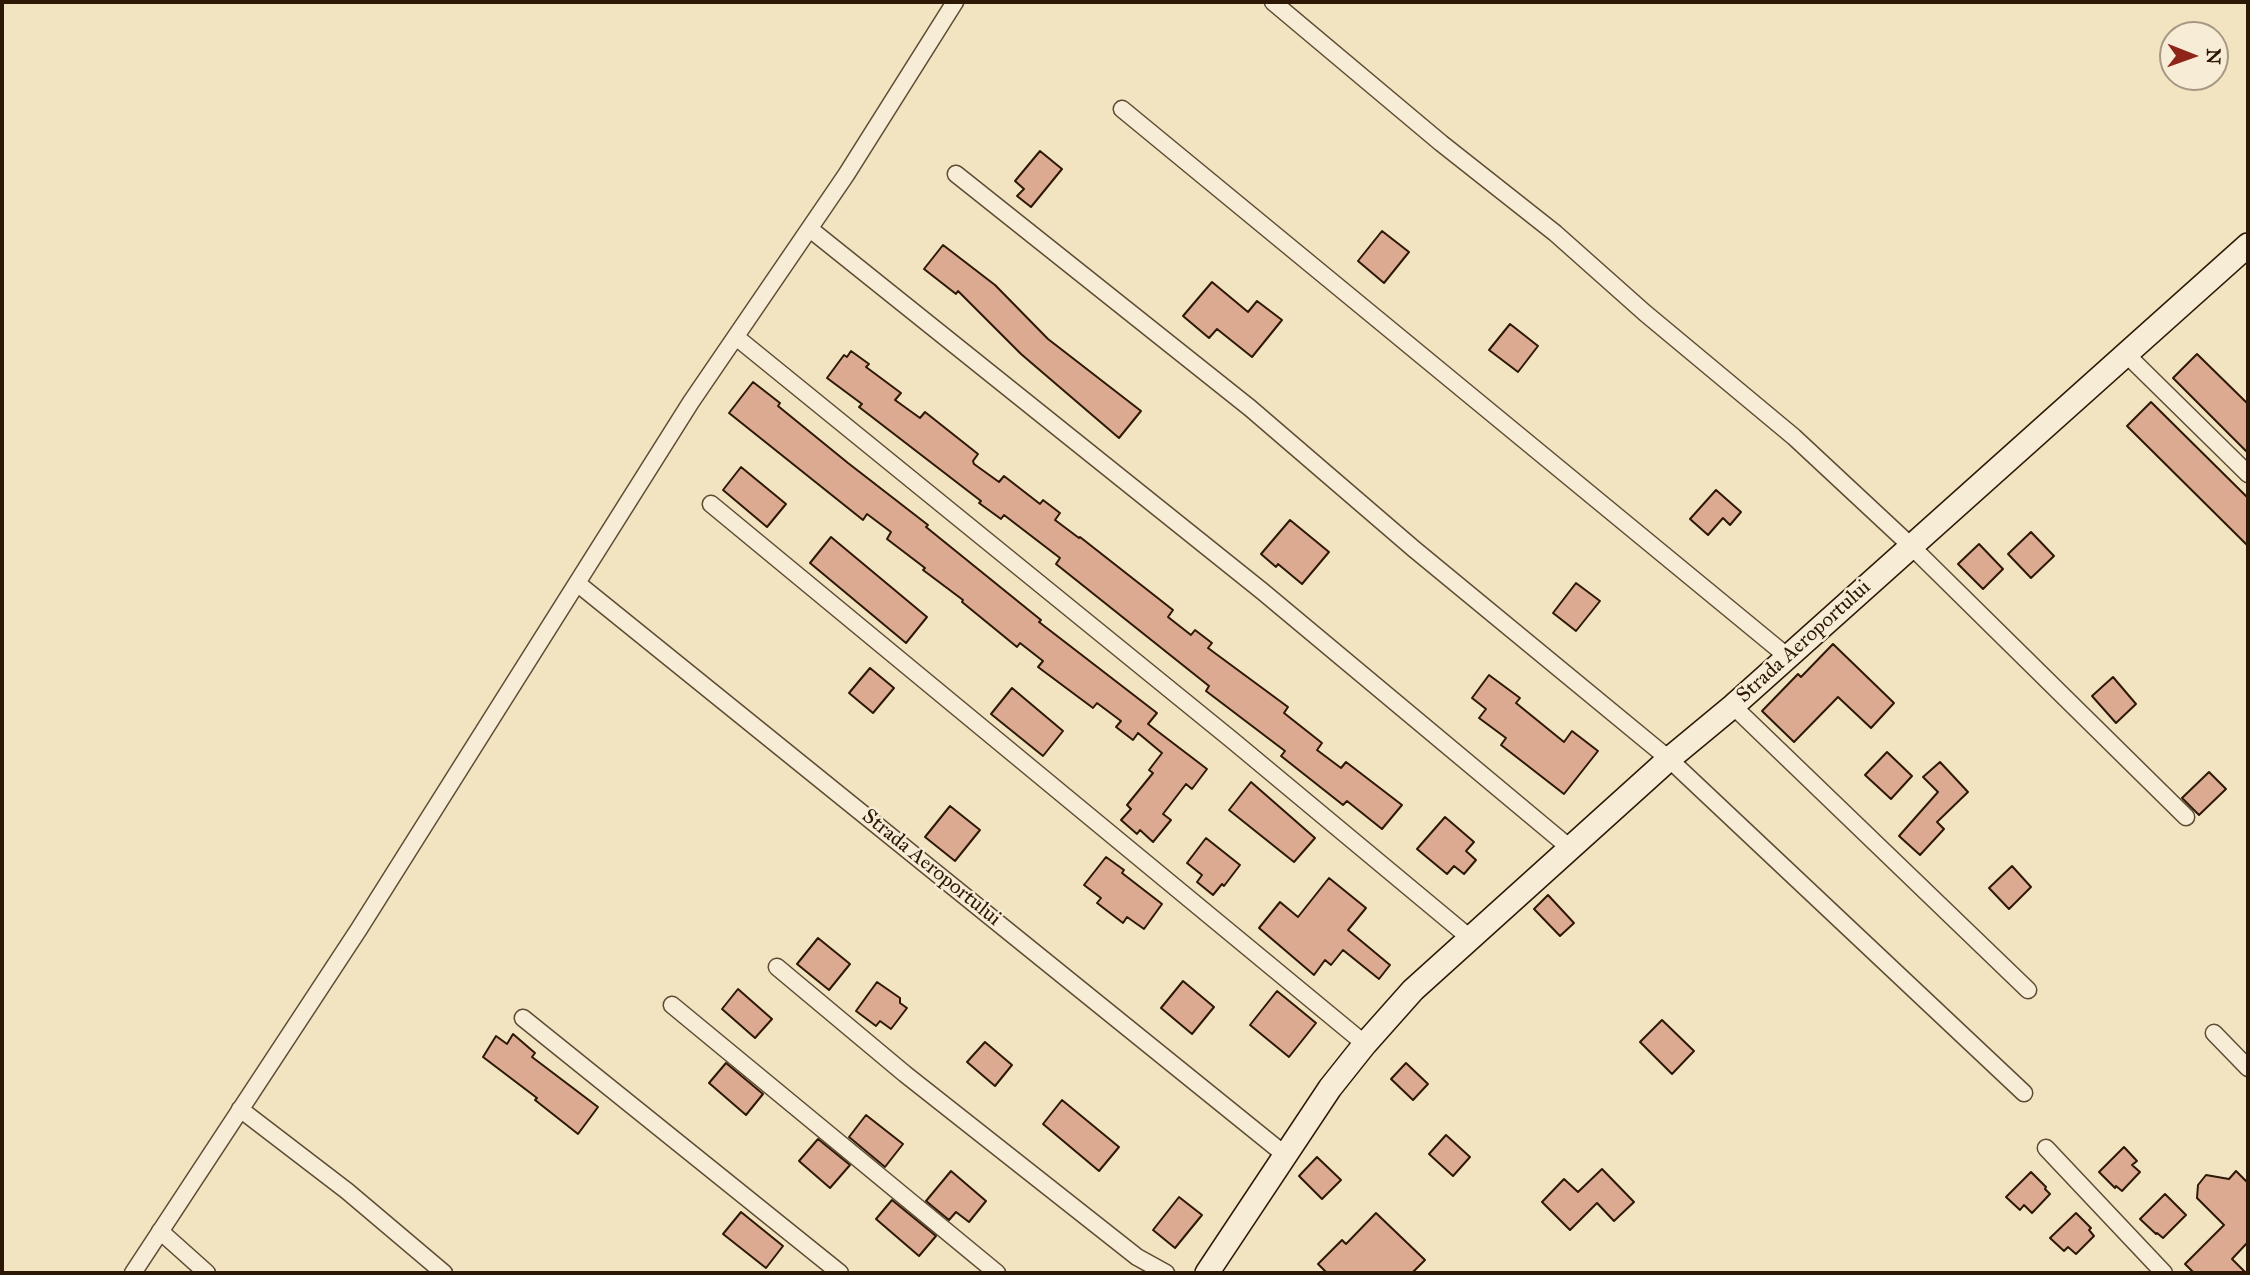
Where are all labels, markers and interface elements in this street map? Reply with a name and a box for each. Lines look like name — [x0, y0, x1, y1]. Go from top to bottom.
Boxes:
north arrow — [2159, 21, 2229, 91]
text: N — [2202, 48, 2225, 65]
street label: Strada Aeroportului — [1732, 575, 1876, 709]
street label: Strada Aeroportului — [856, 804, 1006, 932]

